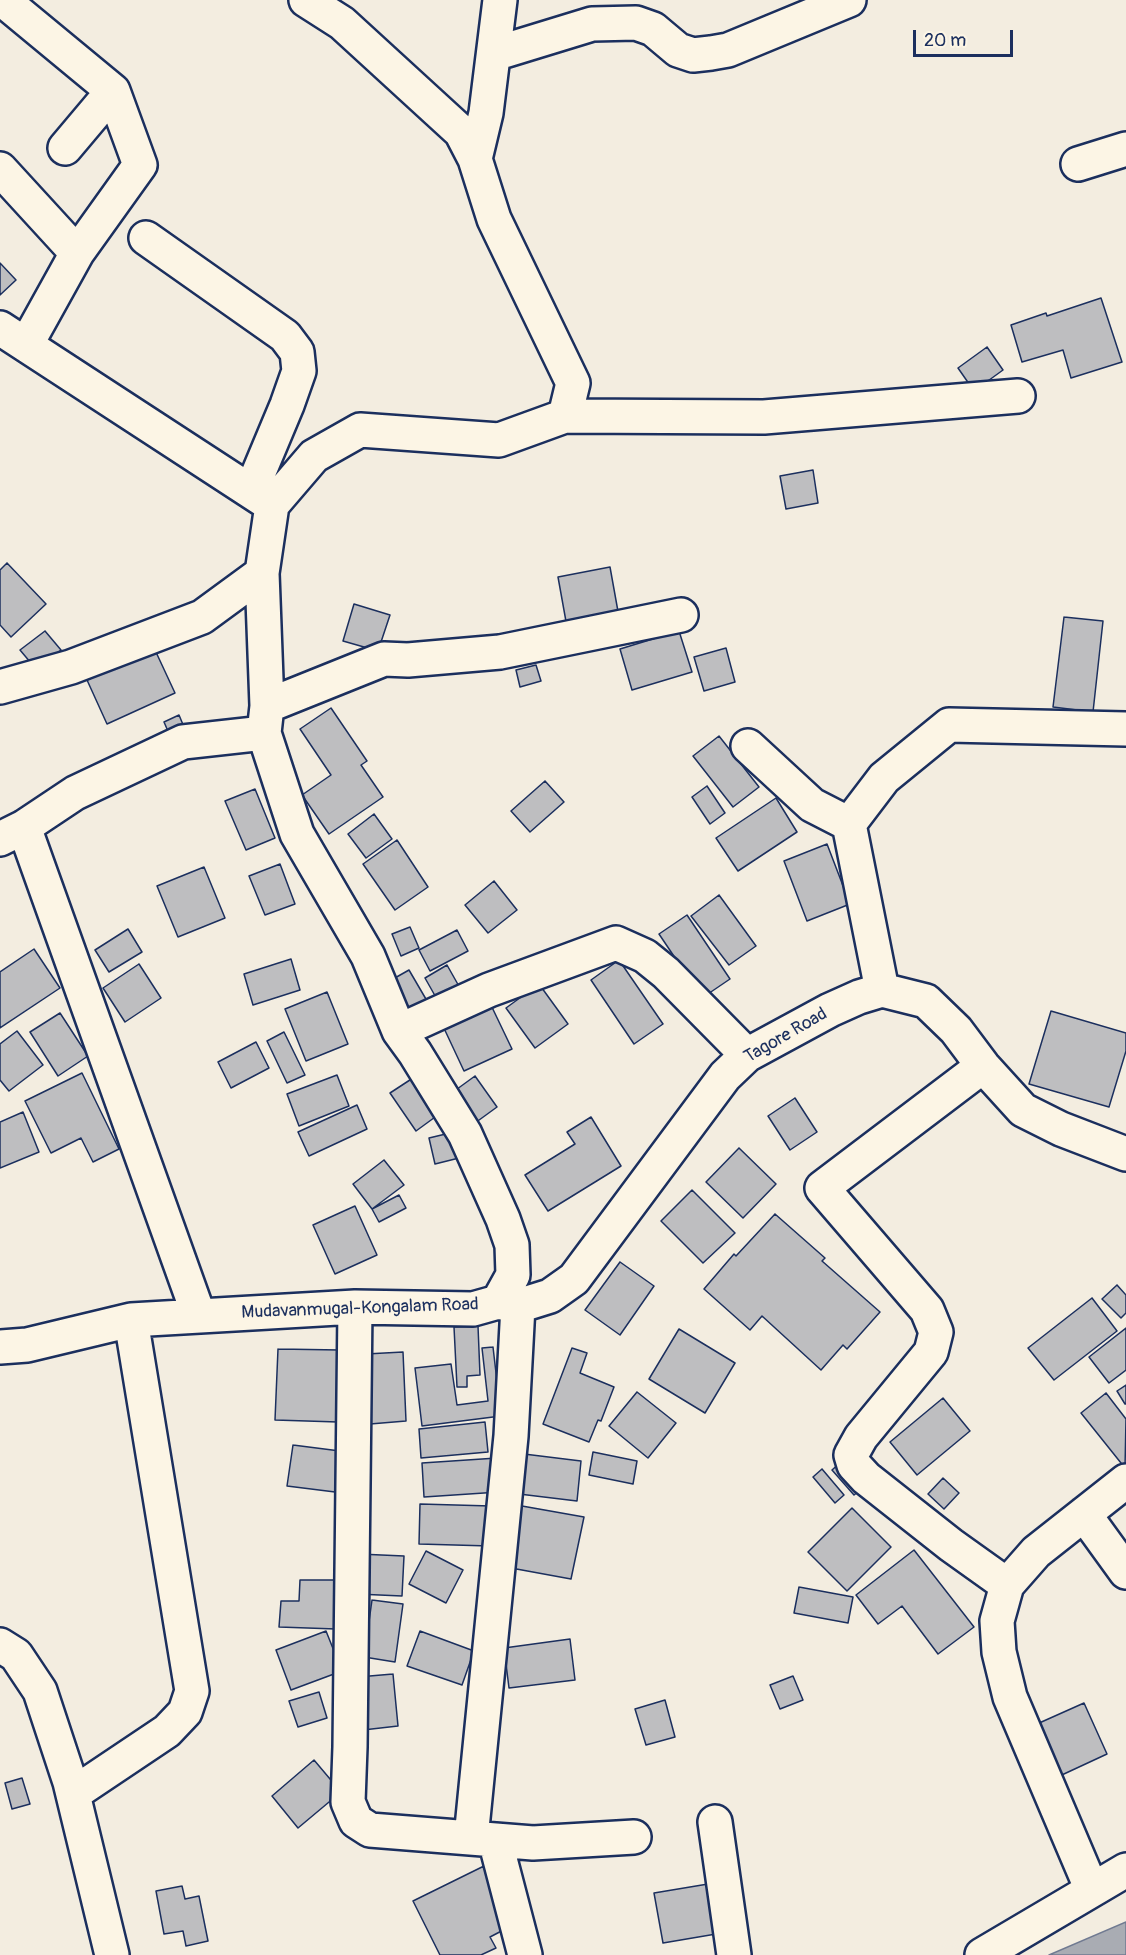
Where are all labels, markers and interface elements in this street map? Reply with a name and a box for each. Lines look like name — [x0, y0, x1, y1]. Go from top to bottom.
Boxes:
scale bar — [916, 18, 1016, 56]
text: 20 m — [924, 29, 966, 52]
street label: Tagore Road — [741, 1004, 831, 1068]
street label: Mudavanmugal-Kongalam Road — [241, 1294, 479, 1324]

